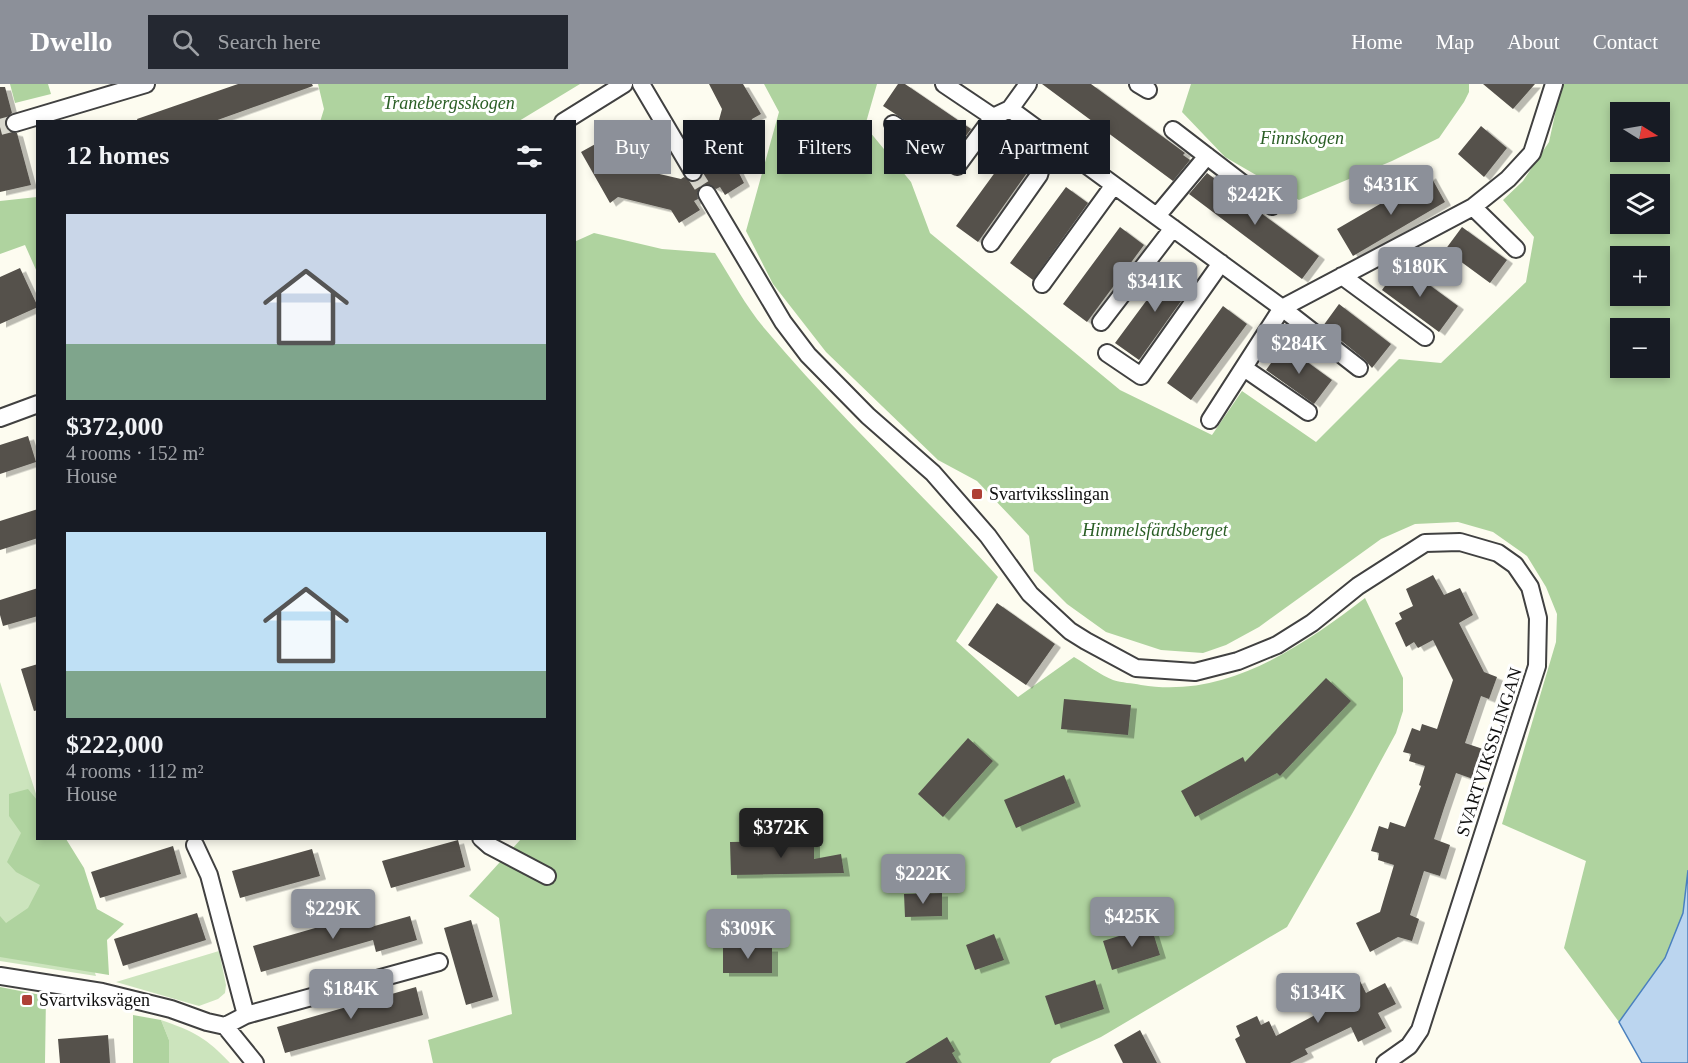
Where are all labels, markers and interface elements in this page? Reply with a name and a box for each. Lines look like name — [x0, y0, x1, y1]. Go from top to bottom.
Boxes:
search box — [148, 15, 568, 69]
text: Dwello — [30, 26, 112, 57]
icon: search — [169, 26, 202, 59]
text: Search here — [217, 29, 321, 54]
text: Home — [1351, 30, 1403, 54]
text: Map — [1436, 30, 1474, 54]
text: About — [1507, 30, 1560, 54]
text: Contact — [1593, 30, 1658, 54]
park label: Tranebergsskogen — [383, 93, 515, 113]
north arrow — [1610, 102, 1670, 162]
map controls — [1610, 102, 1670, 378]
chip: Buy — [594, 120, 671, 174]
chip: Rent — [683, 120, 765, 174]
chip: Filters — [777, 120, 872, 174]
chip: New — [884, 120, 966, 174]
chip: Apartment — [978, 120, 1110, 174]
park label: Finnskogen — [1259, 128, 1344, 148]
icon: filters — [513, 140, 546, 173]
text: 12 homes — [66, 141, 169, 170]
pin: $431K — [1349, 165, 1433, 216]
text: $431K — [1363, 173, 1419, 195]
button: layers — [1610, 174, 1670, 234]
pin: $242K — [1213, 175, 1297, 226]
text: $242K — [1227, 183, 1283, 205]
button: + — [1610, 246, 1670, 306]
pin: $180K — [1378, 247, 1462, 298]
icon: home — [252, 253, 360, 361]
text: $180K — [1392, 255, 1448, 277]
pin: $341K — [1113, 262, 1197, 313]
text: $341K — [1127, 270, 1183, 292]
button: − — [1610, 318, 1670, 378]
pin: $284K — [1257, 324, 1341, 375]
text: $284K — [1271, 332, 1327, 354]
text: $372,000 — [66, 412, 164, 441]
text: 4 rooms · 152 m² — [66, 442, 204, 464]
text: House — [66, 465, 117, 487]
place label: Svartviksslingan — [989, 484, 1109, 504]
marker: Svartviksslingan — [970, 487, 984, 501]
park label: Himmelsfärdsberget — [1081, 520, 1229, 540]
icon: home — [252, 571, 360, 679]
street label: SVARTVIKSSLINGAN — [1452, 665, 1526, 839]
text: $222,000 — [66, 730, 164, 759]
text: 4 rooms · 112 m² — [66, 760, 203, 782]
text: House — [66, 783, 117, 805]
pin: $372K — [739, 808, 823, 859]
text: $372K — [753, 816, 809, 838]
pin: $222K — [881, 854, 965, 905]
text: $222K — [895, 862, 951, 884]
pin: $229K — [291, 889, 375, 940]
text: $229K — [305, 897, 361, 919]
pin: $425K — [1090, 897, 1174, 948]
text: $425K — [1104, 905, 1160, 927]
pin: $309K — [706, 909, 790, 960]
text: $309K — [720, 917, 776, 939]
pin: $184K — [309, 969, 393, 1020]
pin: $134K — [1276, 973, 1360, 1024]
text: $184K — [323, 977, 379, 999]
text: $134K — [1290, 981, 1346, 1003]
place label: Svartviksvägen — [39, 990, 150, 1010]
marker: Svartviksvägen — [20, 993, 34, 1007]

